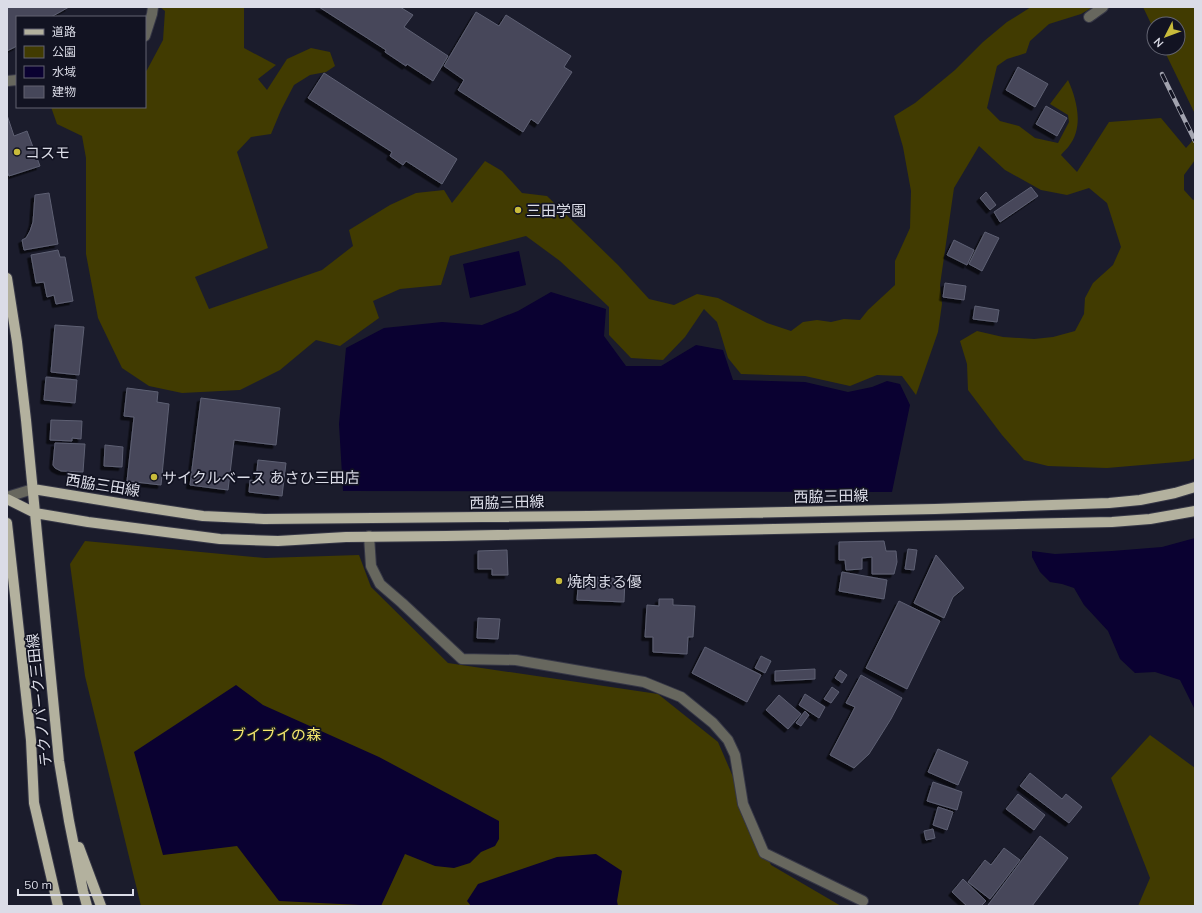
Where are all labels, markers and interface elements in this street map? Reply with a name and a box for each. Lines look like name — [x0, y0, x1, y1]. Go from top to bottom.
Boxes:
legend — [16, 16, 146, 108]
north arrow — [1146, 16, 1186, 56]
text: 道路 — [52, 24, 76, 39]
text: N — [1151, 35, 1167, 50]
text: 公園 — [52, 44, 76, 59]
text: 水域 — [52, 64, 76, 79]
text: 建物 — [52, 84, 76, 99]
place label: コスモ — [25, 143, 70, 162]
marker: コスモ — [12, 147, 22, 157]
place label: 三田学園 — [526, 201, 586, 220]
marker: 三田学園 — [513, 205, 523, 215]
place label: サイクルベース あさひ三田店 — [162, 468, 359, 487]
street label: 西脇三田線 — [64, 470, 142, 500]
marker: サイクルベース あさひ三田店 — [149, 472, 159, 482]
street label: 西脇三田線 — [793, 486, 869, 506]
street label: 西脇三田線 — [469, 492, 545, 512]
place label: 焼肉まる優 — [567, 572, 642, 591]
marker: 焼肉まる優 — [554, 576, 564, 586]
street label: テクノパーク三田線 — [23, 632, 55, 768]
park label: ブイブイの森 — [231, 725, 321, 744]
scale bar — [18, 871, 133, 897]
text: 50 m — [24, 877, 52, 892]

